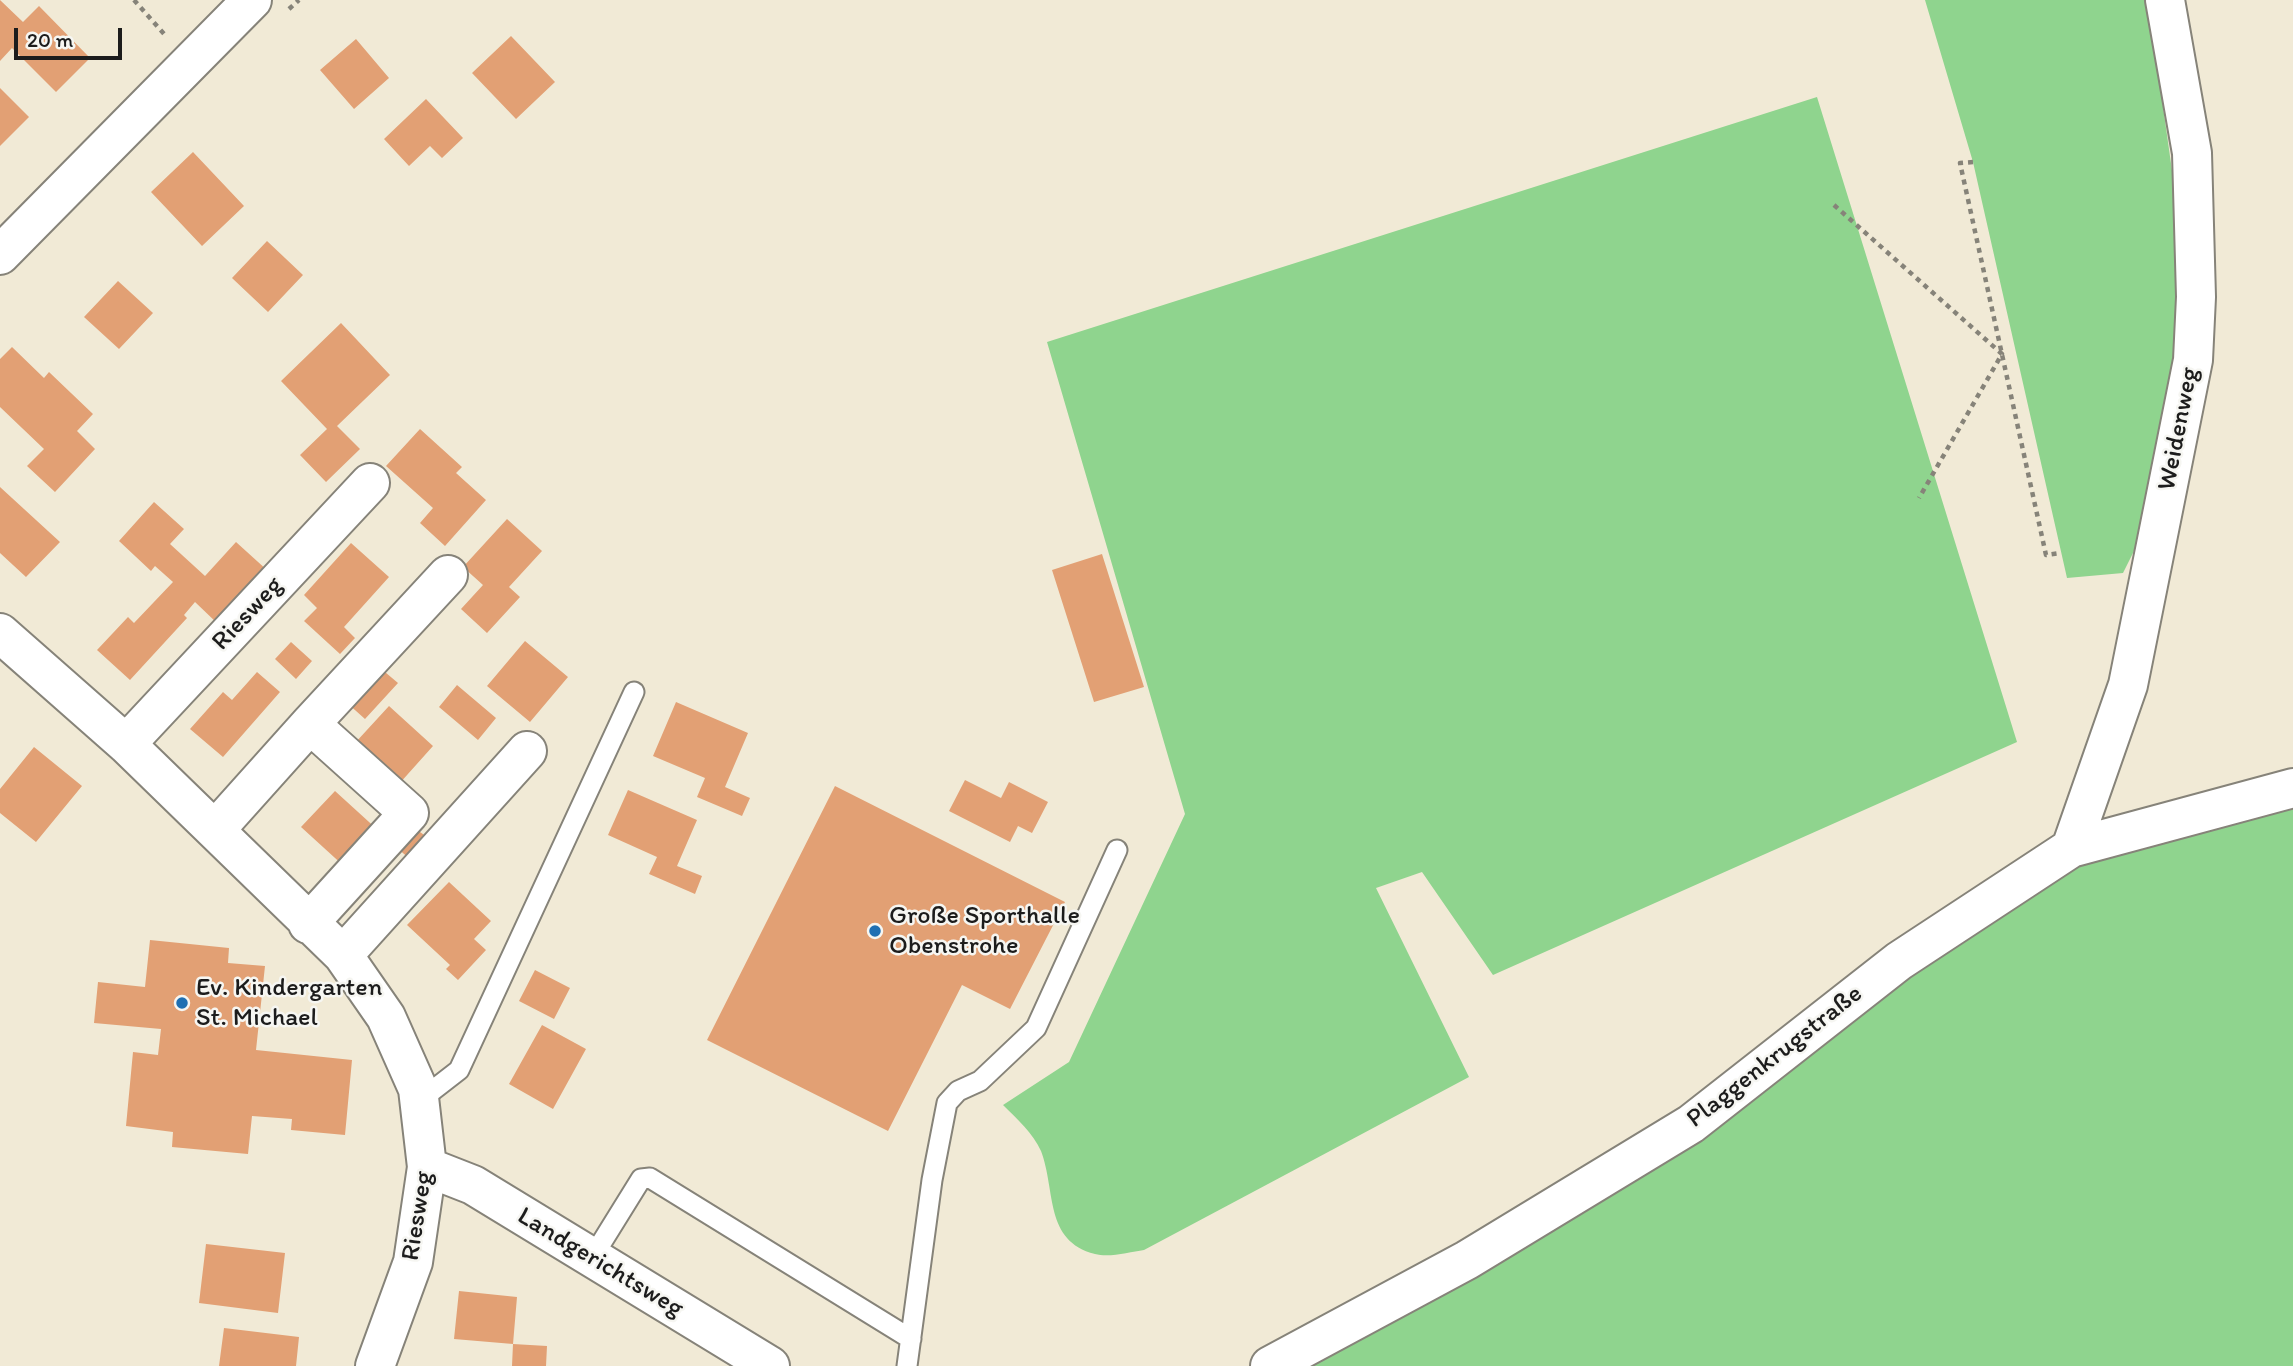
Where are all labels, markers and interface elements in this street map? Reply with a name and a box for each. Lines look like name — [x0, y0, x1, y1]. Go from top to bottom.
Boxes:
scale bar — [18, 14, 126, 58]
text: 20 m — [27, 27, 73, 52]
street label: Weidenweg — [2152, 365, 2206, 493]
street label: Riesweg — [206, 571, 290, 657]
place label: Große Sporthalle Obenstrohe — [889, 900, 1080, 962]
marker: Große Sporthalle Obenstrohe — [867, 923, 883, 939]
place label: Ev. Kindergarten St. Michael — [196, 972, 382, 1034]
street label: Plaggenkrugstraße — [1681, 979, 1869, 1135]
marker: Ev. Kindergarten St. Michael — [174, 995, 190, 1011]
street label: Riesweg — [396, 1169, 440, 1263]
street label: Landgerichtsweg — [511, 1201, 689, 1325]

